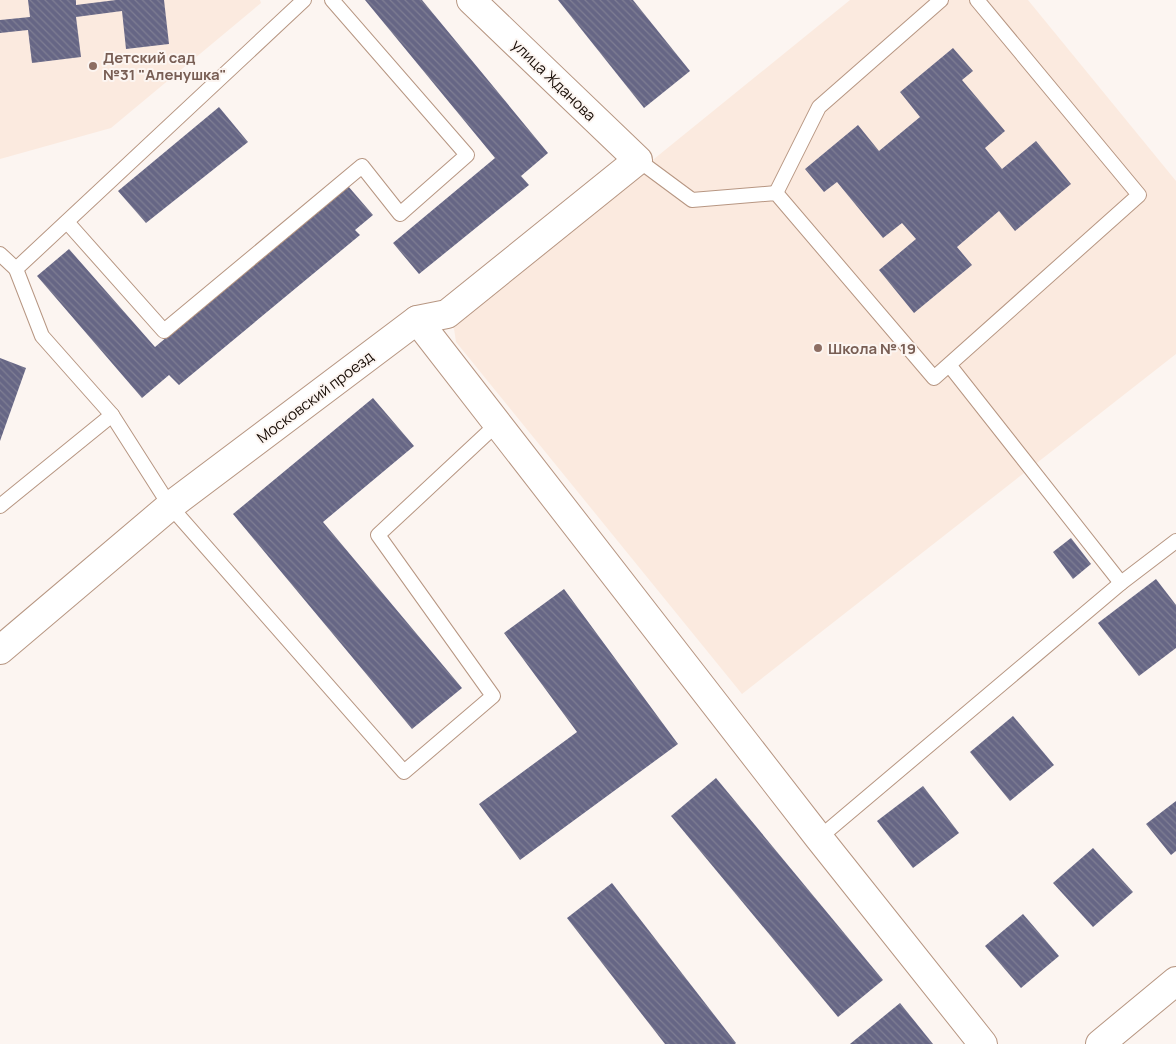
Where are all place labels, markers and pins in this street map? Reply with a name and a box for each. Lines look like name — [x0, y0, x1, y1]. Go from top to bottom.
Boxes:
place label: Детский сад №31 "Аленушка" — [103, 47, 226, 85]
marker: Детский сад №31 "Аленушка" — [87, 60, 99, 72]
place label: Школа № 19 — [828, 338, 916, 359]
marker: Школа № 19 — [812, 342, 824, 354]

